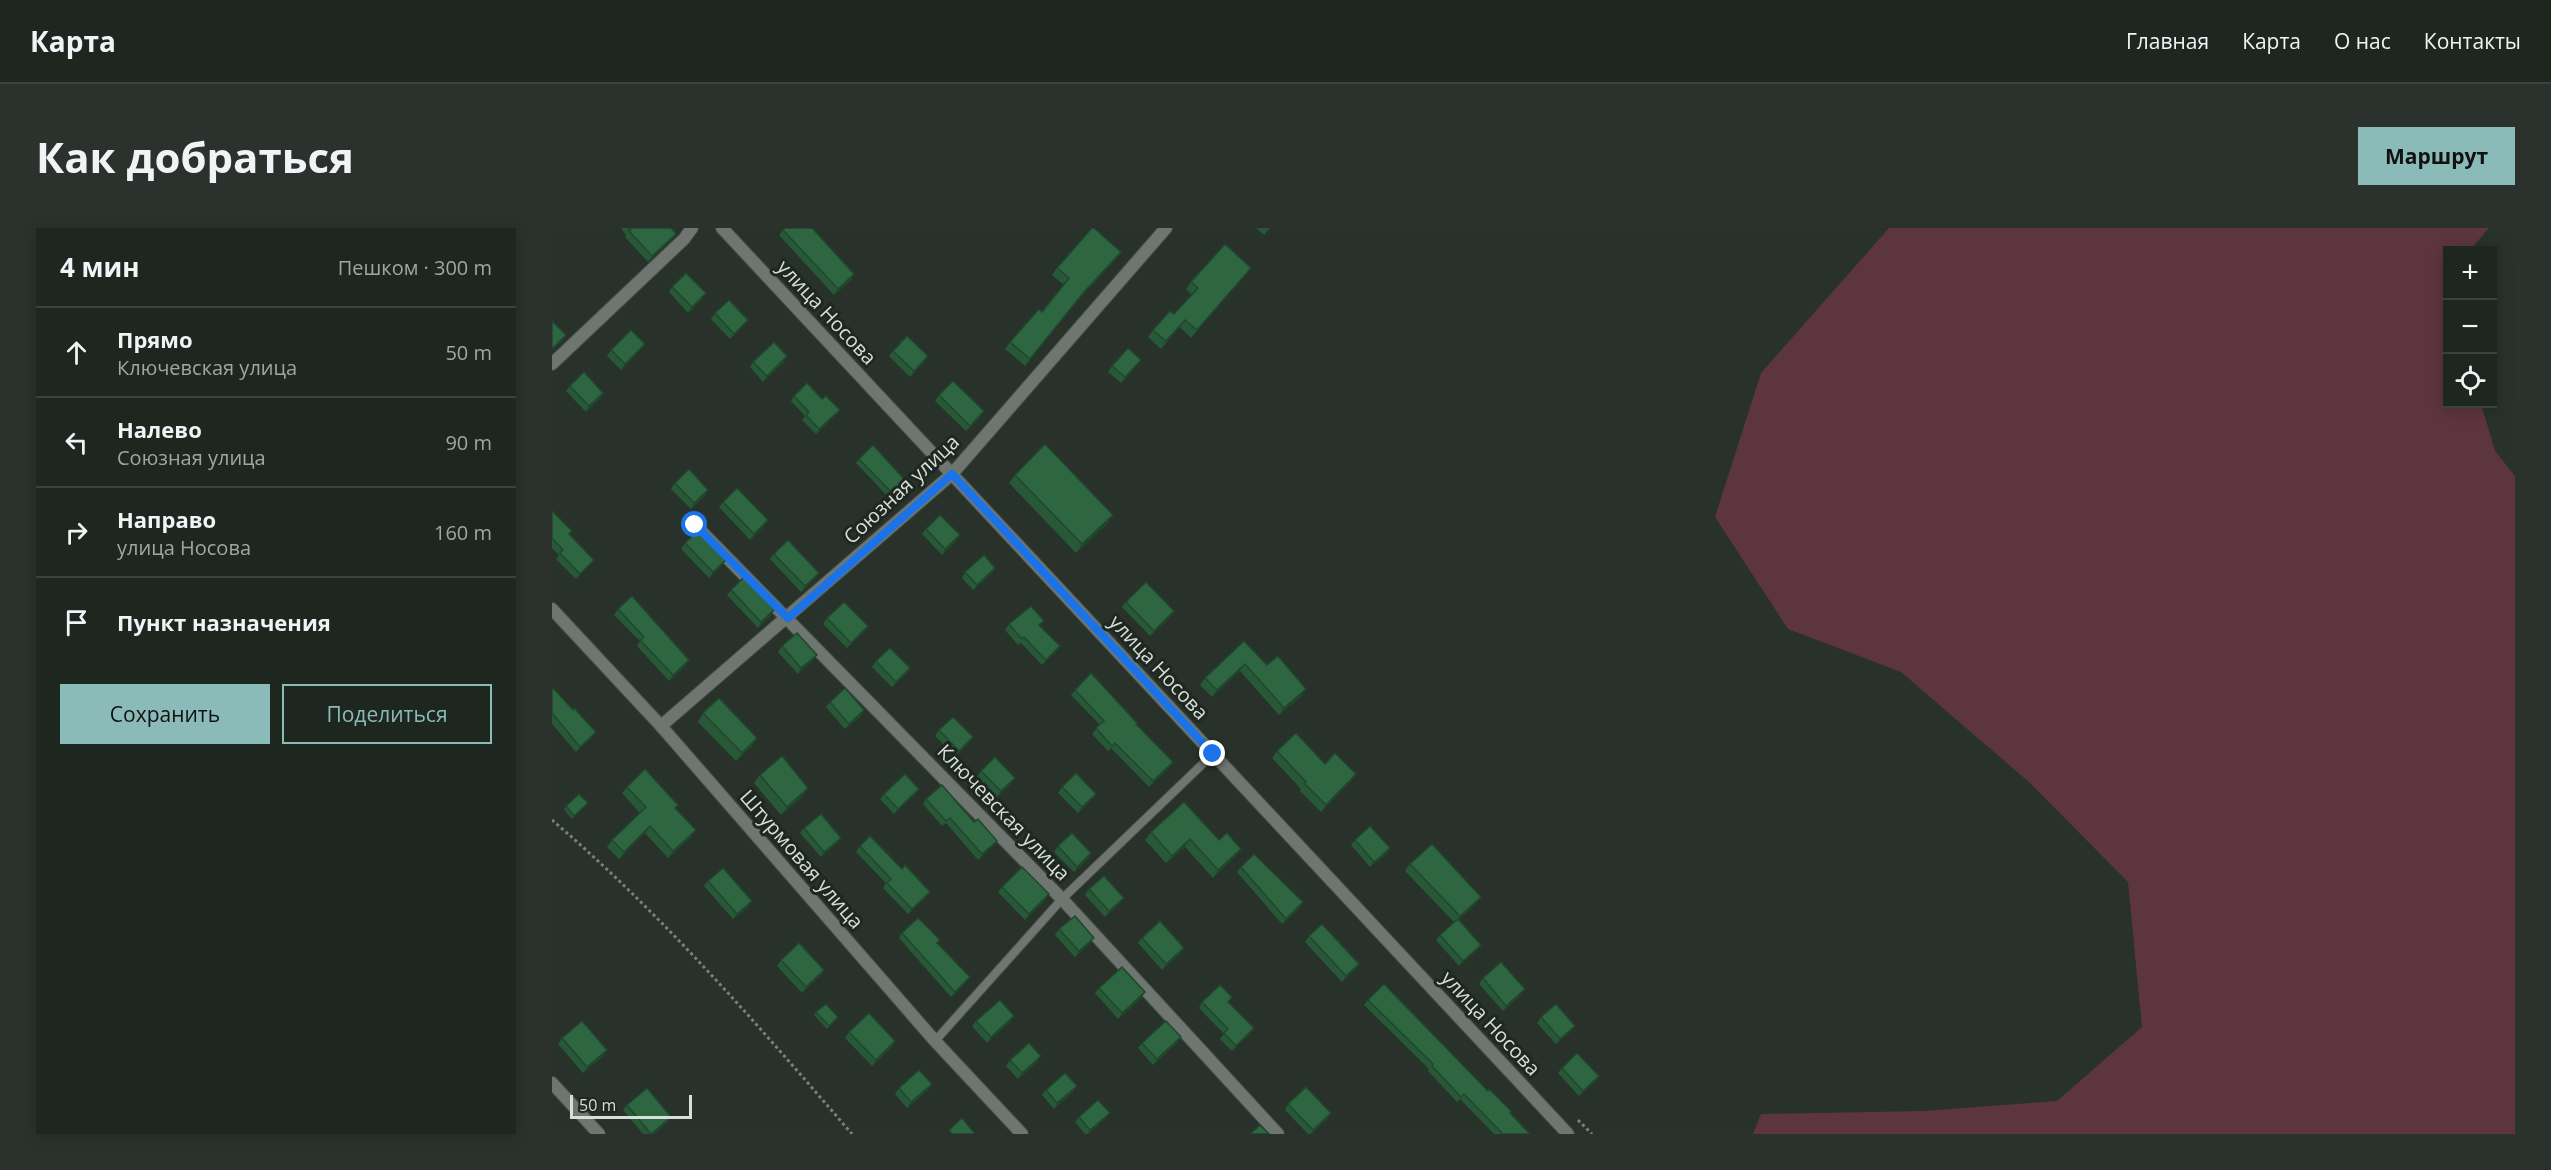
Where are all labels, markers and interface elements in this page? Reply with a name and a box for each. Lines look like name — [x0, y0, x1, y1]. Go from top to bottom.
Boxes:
text: Карта — [30, 22, 116, 60]
text: Главная — [2126, 27, 2209, 55]
text: Карта — [2242, 27, 2301, 55]
text: О нас — [2334, 27, 2391, 55]
text: Контакты — [2424, 27, 2521, 55]
button: Маршрут — [2358, 127, 2515, 185]
text: Как добраться — [36, 128, 354, 185]
map controls — [2443, 246, 2497, 408]
button: + — [2443, 246, 2497, 300]
text: 4 мин — [60, 249, 140, 285]
text: Пешком · 300 m — [338, 254, 492, 281]
street label: улица Носова — [771, 254, 883, 370]
button: − — [2443, 300, 2497, 354]
text: Прямо — [117, 324, 193, 354]
icon: ahead — [60, 336, 93, 369]
text: 50 m — [445, 339, 492, 366]
text: Ключевская улица — [117, 354, 297, 381]
button: locate — [2443, 354, 2497, 408]
text: Налево — [117, 414, 202, 444]
icon: left — [60, 426, 93, 459]
street label: Союзная улица — [837, 428, 965, 550]
text: 90 m — [445, 429, 492, 456]
text: Союзная улица — [117, 444, 266, 471]
text: Направо — [117, 504, 216, 534]
route start — [681, 511, 707, 537]
icon: right — [60, 516, 93, 549]
text: 160 m — [434, 519, 492, 546]
text: улица Носова — [117, 534, 251, 561]
icon: arrive — [60, 606, 93, 639]
text: Пункт назначения — [117, 607, 331, 637]
street label: улица Носова — [1103, 609, 1215, 725]
button: Сохранить — [60, 684, 270, 744]
button: Поделиться — [282, 684, 492, 744]
street label: Ключевская улица — [932, 738, 1076, 886]
route end — [1199, 740, 1225, 766]
street label: Штурмовая улица — [734, 784, 870, 934]
street label: улица Носова — [1435, 965, 1547, 1081]
scale bar — [570, 1092, 692, 1120]
text: 50 m — [579, 1094, 616, 1116]

